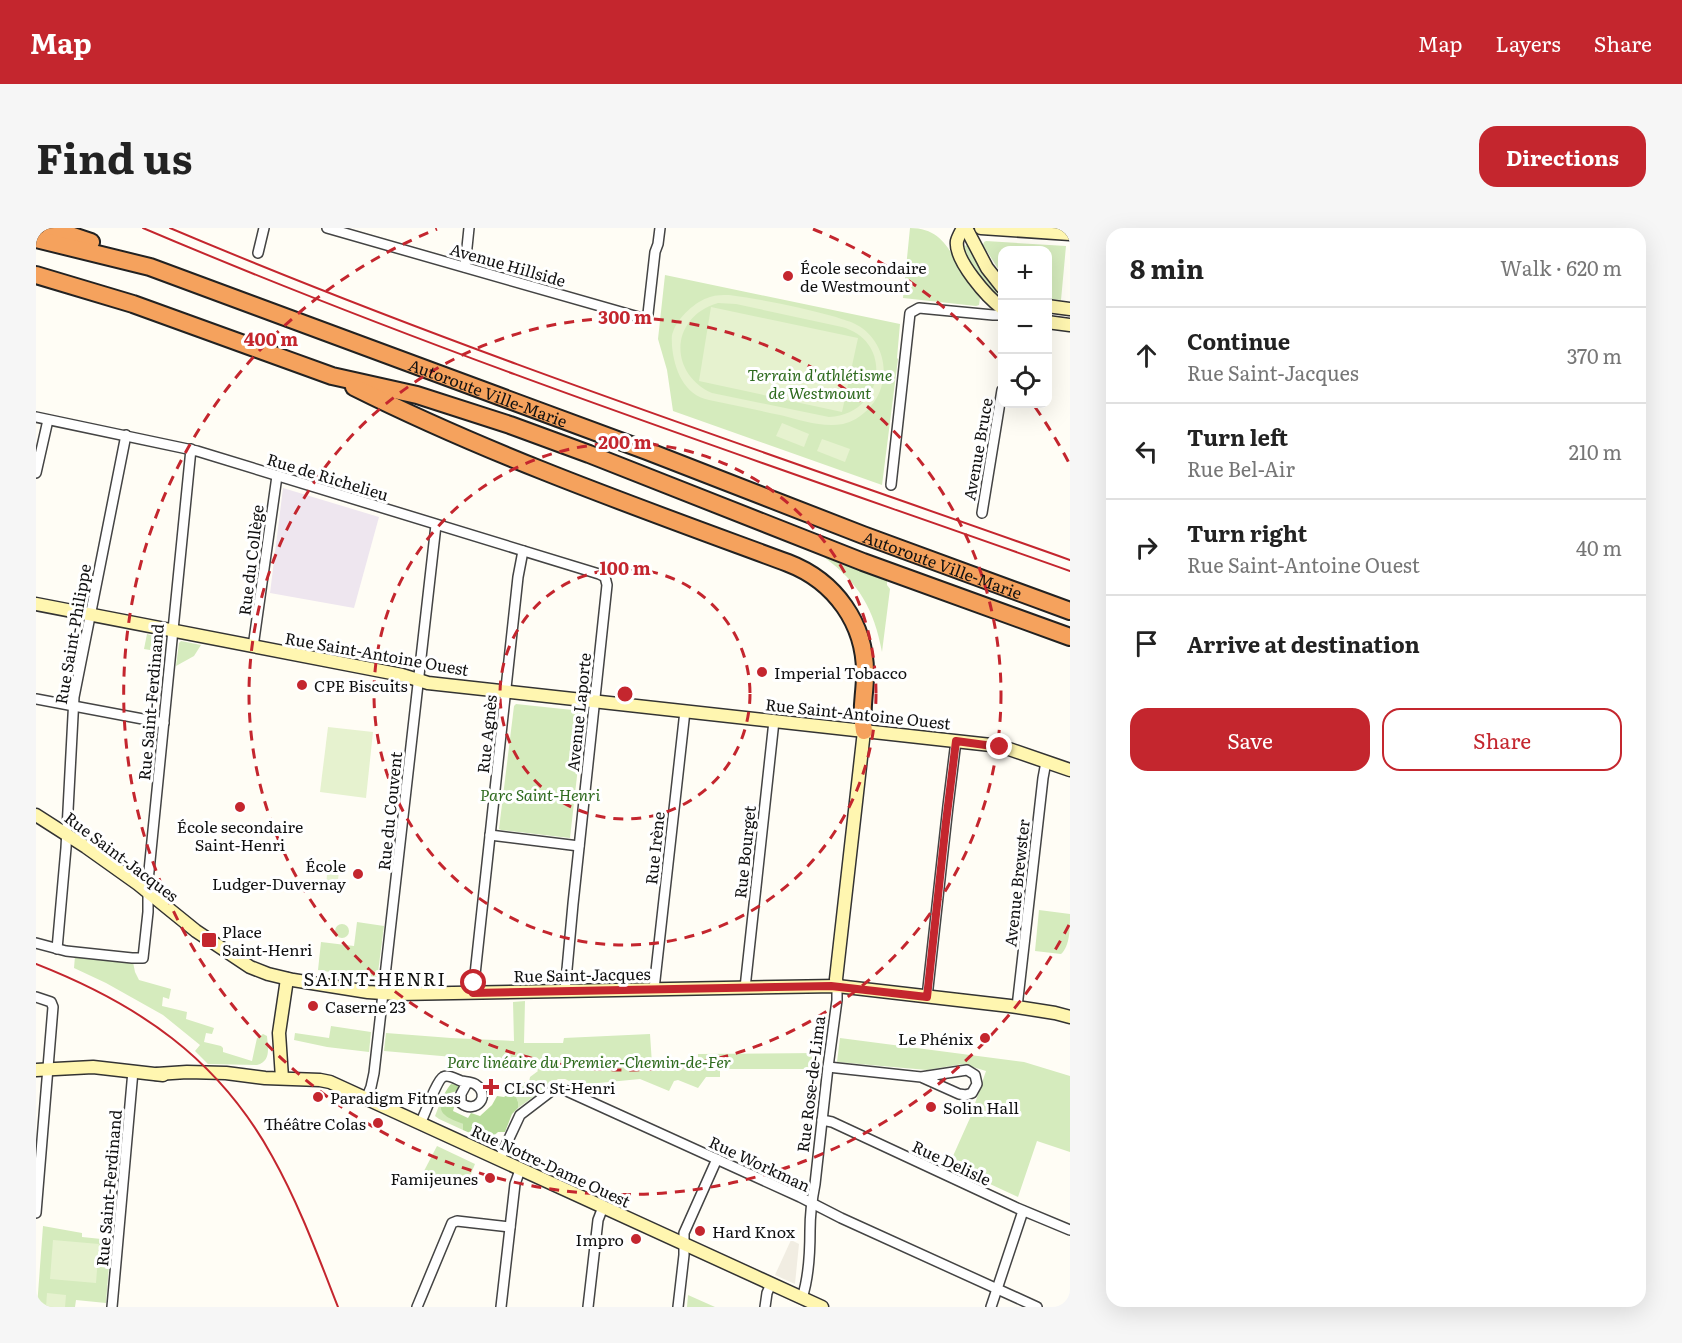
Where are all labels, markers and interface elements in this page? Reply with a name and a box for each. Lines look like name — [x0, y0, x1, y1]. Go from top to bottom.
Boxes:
text: Map — [30, 21, 92, 63]
text: Map — [1418, 27, 1463, 58]
text: Layers — [1496, 27, 1561, 58]
text: Share — [1594, 27, 1652, 58]
text: Find us — [36, 125, 193, 187]
button: Directions — [1479, 126, 1646, 187]
street label: Avenue Hillside — [447, 236, 569, 292]
map controls — [998, 246, 1052, 408]
button: + — [998, 246, 1052, 300]
text: 8 min — [1130, 248, 1204, 287]
text: Walk · 620 m — [1500, 252, 1622, 282]
place label: École secondaire de Westmount — [800, 255, 927, 297]
marker: École secondaire de Westmount — [781, 269, 795, 283]
button: − — [998, 300, 1052, 354]
text: 300 m — [598, 303, 652, 330]
text: Continue — [1187, 324, 1290, 357]
text: 400 m — [244, 325, 298, 352]
icon: ahead — [1130, 339, 1163, 372]
text: 370 m — [1567, 340, 1622, 370]
street label: Autoroute Ville-Marie — [405, 352, 571, 433]
button: locate — [998, 354, 1052, 408]
text: Rue Saint-Jacques — [1187, 357, 1359, 387]
park label: Terrain d'athlétisme de Westmount — [748, 362, 892, 404]
street label: Avenue Bruce — [956, 396, 998, 502]
text: Turn left — [1187, 420, 1288, 453]
text: 200 m — [598, 428, 652, 455]
icon: left — [1130, 435, 1163, 468]
text: 210 m — [1569, 436, 1622, 466]
street label: Rue de Richelieu — [264, 446, 392, 506]
text: Rue Bel-Air — [1187, 453, 1295, 483]
street label: Rue du Collège — [231, 503, 269, 617]
text: Turn right — [1187, 516, 1307, 549]
street label: Autoroute Ville-Marie — [860, 524, 1026, 604]
icon: right — [1130, 531, 1163, 564]
text: 40 m — [1576, 532, 1622, 562]
text: Rue Saint-Antoine Ouest — [1187, 549, 1420, 579]
text: 100 m — [599, 554, 651, 581]
street label: Rue Saint-Philippe — [48, 562, 96, 706]
street label: Rue Saint-Ferdinand — [131, 622, 169, 781]
street label: Rue Saint-Antoine Ouest — [283, 625, 471, 681]
icon: arrive — [1130, 627, 1163, 660]
text: Arrive at destination — [1187, 627, 1420, 660]
street label: Avenue Laporte — [560, 651, 596, 773]
place label: Imperial Tobacco — [774, 660, 907, 684]
marker: Imperial Tobacco — [755, 665, 769, 679]
place label: CPE Biscuits — [314, 673, 408, 697]
marker: CPE Biscuits — [295, 678, 309, 692]
centre of rings — [615, 684, 635, 704]
street label: Rue Saint-Antoine Ouest — [764, 691, 952, 735]
street label: Rue Agnès — [470, 693, 502, 775]
button: Save — [1130, 708, 1370, 771]
button: Share — [1382, 708, 1622, 771]
route end — [986, 733, 1012, 759]
street label: Rue du Couvent — [371, 750, 407, 872]
park label: Parc Saint-Henri — [480, 782, 600, 806]
marker: École secondaire Saint-Henri — [233, 800, 247, 814]
street label: Rue Bourget — [727, 804, 761, 900]
street label: Rue Saint-Jacques — [60, 805, 184, 907]
street label: Rue Irène — [638, 810, 670, 886]
place label: École secondaire Saint-Henri — [177, 814, 303, 856]
street label: Avenue Brewster — [997, 818, 1035, 948]
place label: École Ludger-Duvernay — [212, 853, 347, 895]
marker: École Ludger-Duvernay — [351, 867, 365, 881]
place label: Place Saint-Henri — [222, 919, 312, 961]
marker: Place Saint-Henri — [200, 931, 218, 949]
street label: Rue Saint-Jacques — [513, 961, 651, 987]
district label: SAINT-HENRI — [304, 965, 446, 992]
route start — [460, 969, 486, 995]
place label: Caserne 23 — [325, 994, 406, 1018]
marker: Caserne 23 — [306, 999, 320, 1013]
street label: Rue Rose-de-Lima — [790, 1014, 830, 1154]
place label: Le Phénix — [898, 1026, 974, 1050]
marker: Le Phénix — [978, 1031, 992, 1045]
park label: Parc linéaire du Premier-Chemin-de-Fer — [447, 1049, 731, 1073]
place label: CLSC St-Henri — [504, 1075, 615, 1099]
marker: CLSC St-Henri — [482, 1078, 500, 1096]
place label: Paradigm Fitness — [330, 1085, 461, 1109]
marker: Paradigm Fitness — [311, 1090, 325, 1104]
place label: Solin Hall — [943, 1095, 1019, 1119]
marker: Solin Hall — [924, 1100, 938, 1114]
street label: Rue Saint-Ferdinand — [89, 1108, 127, 1267]
place label: Théâtre Colas — [263, 1111, 366, 1135]
marker: Théâtre Colas — [371, 1116, 385, 1130]
street label: Rue Notre-Dame Ouest — [467, 1118, 635, 1213]
street label: Rue Workman — [705, 1129, 815, 1197]
street label: Rue Delisle — [909, 1133, 995, 1191]
place label: Famijeunes — [390, 1166, 478, 1190]
marker: Famijeunes — [483, 1171, 497, 1185]
place label: Hard Knox — [712, 1219, 796, 1243]
marker: Hard Knox — [693, 1224, 707, 1238]
place label: Impro — [576, 1227, 624, 1251]
marker: Impro — [629, 1232, 643, 1246]

